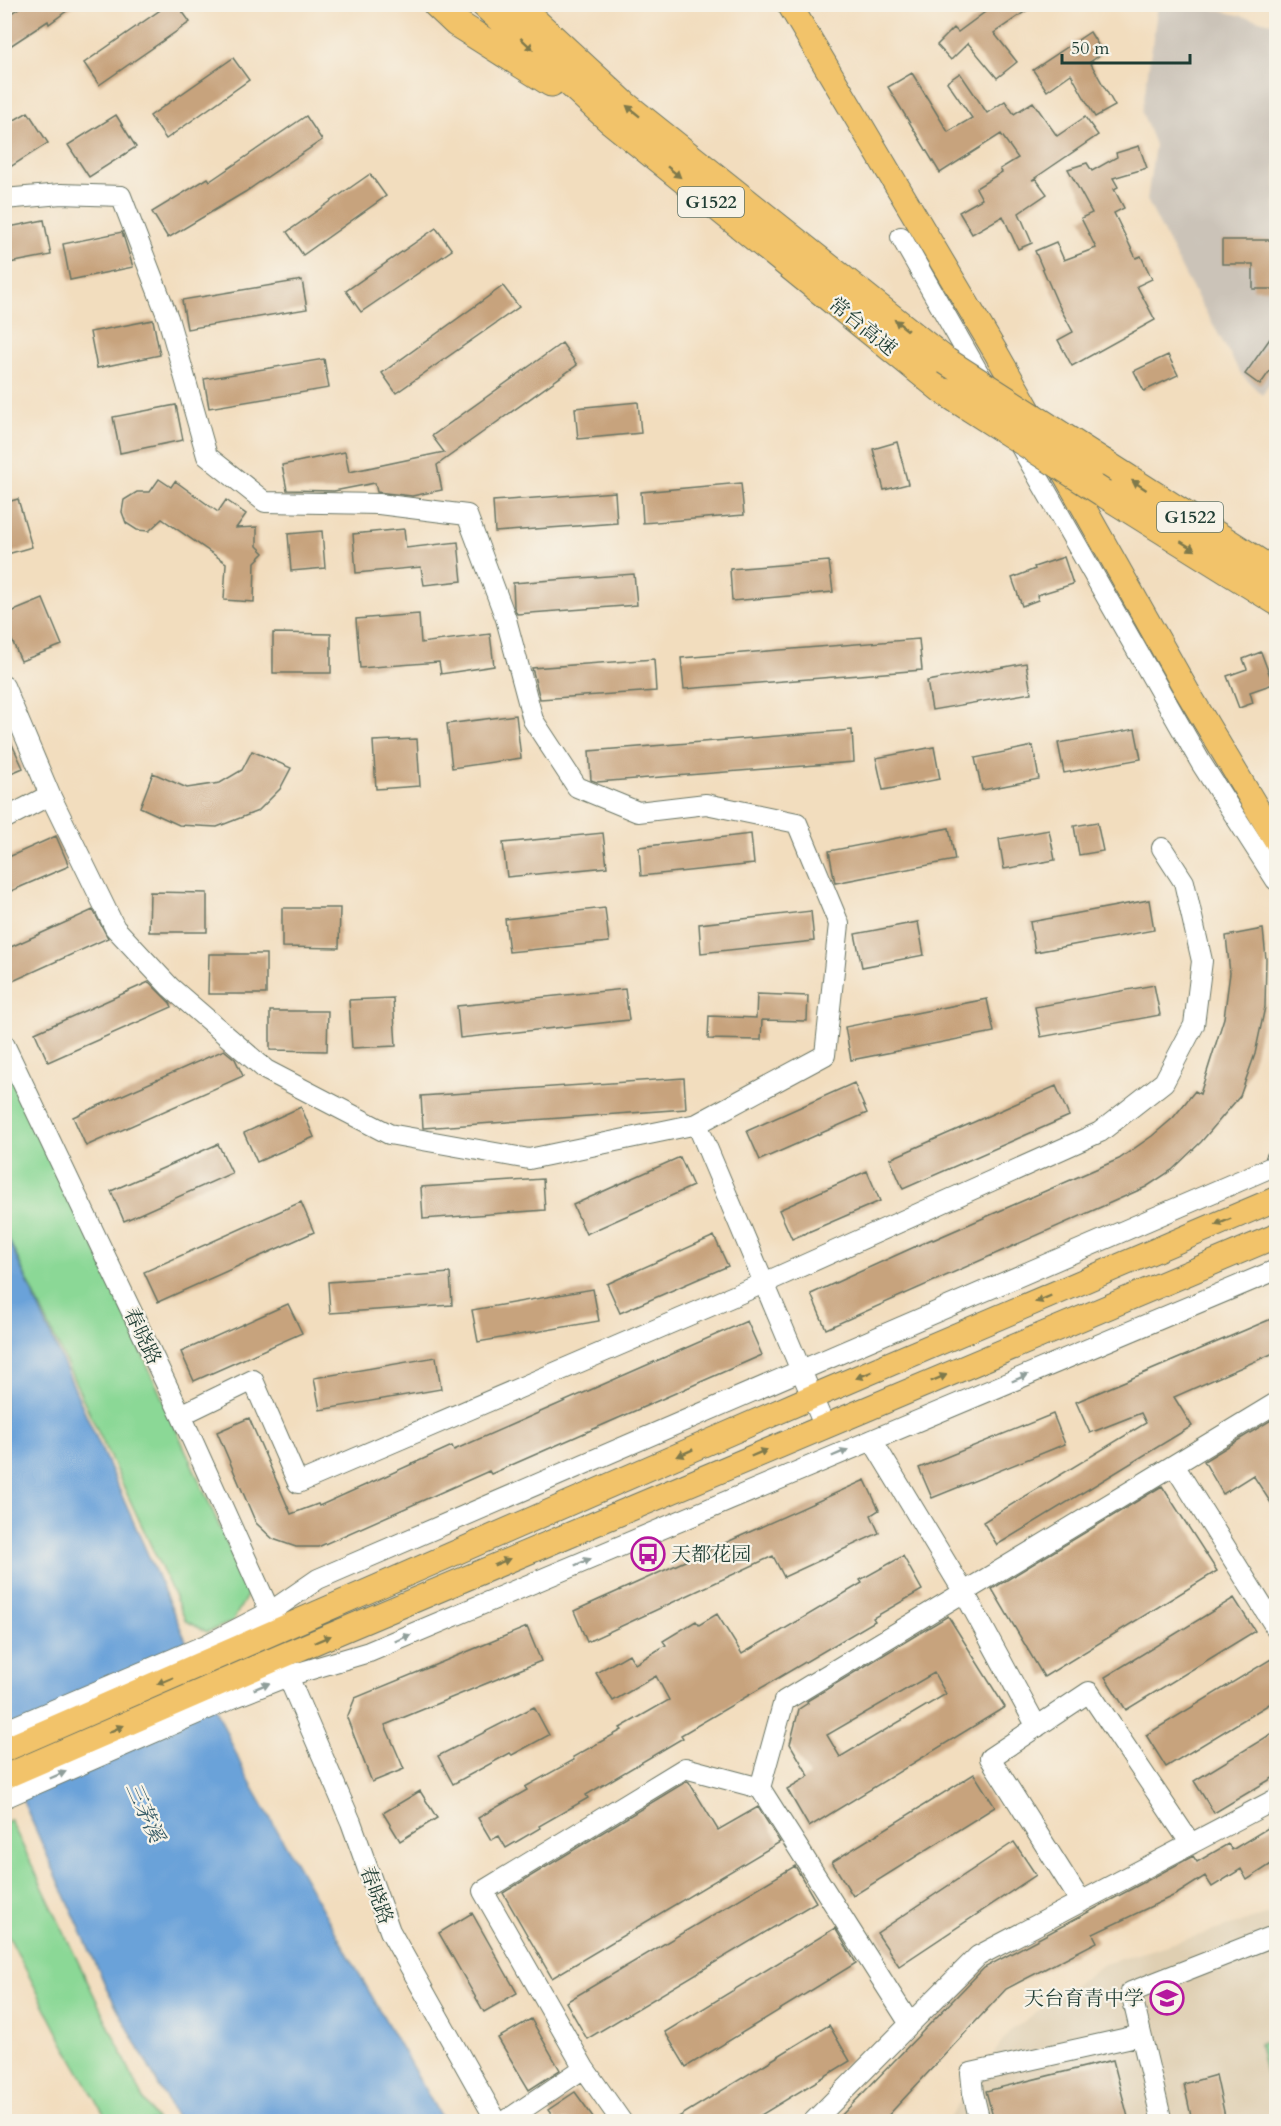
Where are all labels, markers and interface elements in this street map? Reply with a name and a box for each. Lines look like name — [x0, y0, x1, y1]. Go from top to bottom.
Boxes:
scale bar — [1062, 27, 1190, 65]
text: 50 m — [1071, 36, 1110, 61]
one-way arrow — [519, 37, 534, 50]
one-way arrow — [626, 106, 641, 118]
one-way arrow — [666, 165, 681, 178]
road number: G1522 — [678, 187, 744, 217]
street label: 常台高速 — [823, 291, 902, 362]
one-way arrow — [893, 318, 909, 331]
one-way arrow — [1131, 479, 1147, 490]
road number: G1522 — [1157, 502, 1223, 532]
one-way arrow — [1180, 541, 1196, 552]
one-way arrow — [1213, 1217, 1231, 1227]
one-way arrow — [1035, 1294, 1052, 1303]
street label: 春晓路 — [118, 1303, 167, 1369]
one-way arrow — [855, 1370, 873, 1380]
one-way arrow — [930, 1373, 947, 1382]
one-way arrow — [1011, 1373, 1029, 1383]
one-way arrow — [676, 1448, 694, 1458]
one-way arrow — [750, 1448, 768, 1457]
one-way arrow — [831, 1448, 849, 1458]
bus stop icon: 天都花园 — [630, 1536, 666, 1572]
place label: 天都花园 — [671, 1541, 751, 1568]
one-way arrow — [493, 1557, 511, 1566]
one-way arrow — [574, 1557, 592, 1567]
one-way arrow — [394, 1633, 412, 1642]
one-way arrow — [314, 1634, 331, 1643]
one-way arrow — [156, 1677, 174, 1686]
one-way arrow — [253, 1681, 271, 1691]
one-way arrow — [107, 1724, 124, 1733]
one-way arrow — [50, 1770, 67, 1779]
water label: 三茅溪 — [118, 1778, 171, 1849]
street label: 春晓路 — [354, 1862, 399, 1928]
school or university icon: 天台育青中学 — [1149, 1980, 1185, 2016]
place label: 天台育青中学 — [1024, 1985, 1144, 2012]

